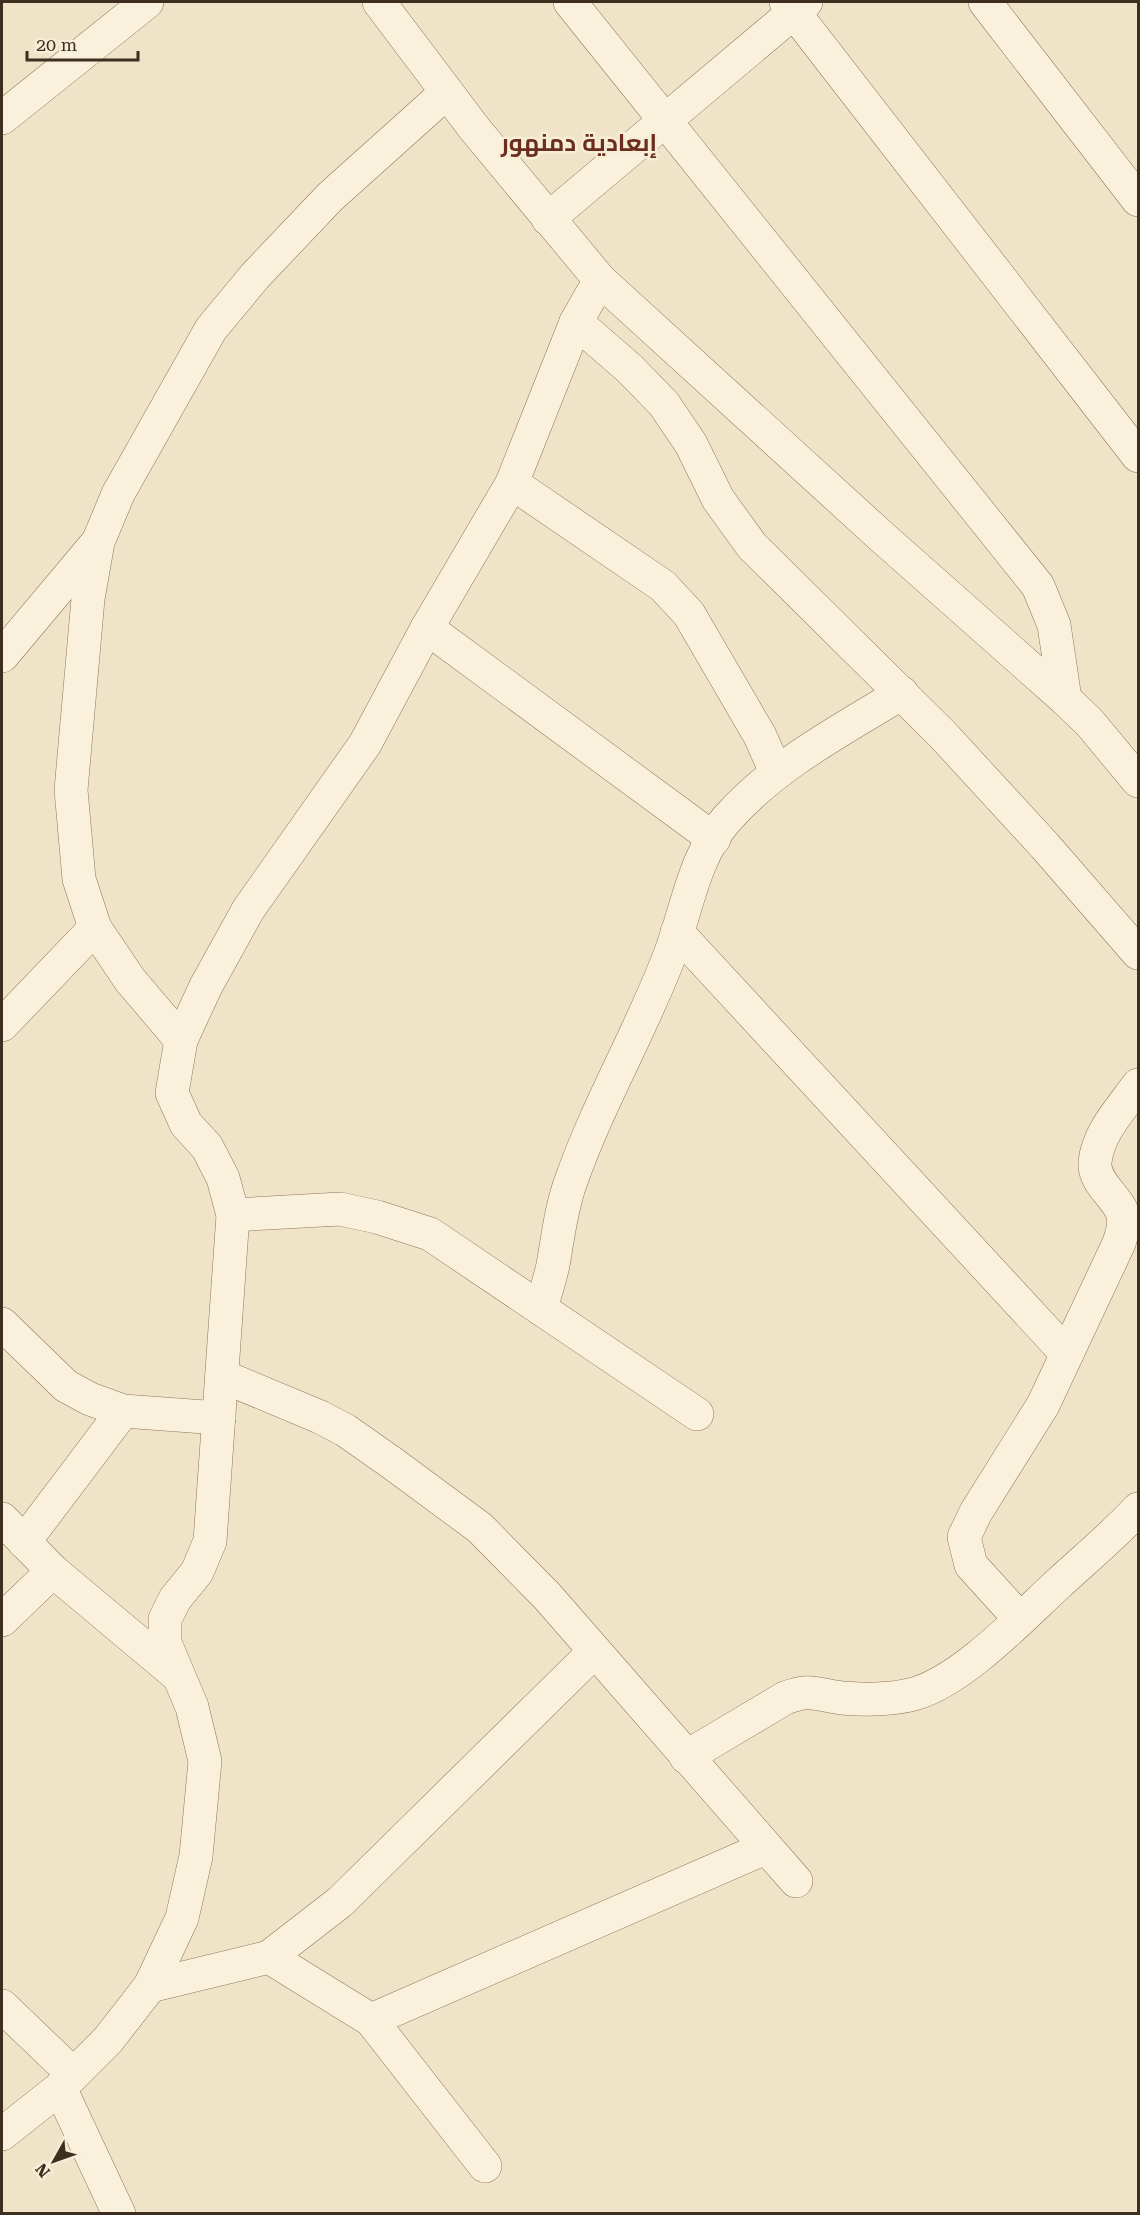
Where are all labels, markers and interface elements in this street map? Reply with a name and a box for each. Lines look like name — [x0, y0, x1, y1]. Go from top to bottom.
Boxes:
scale bar — [27, 24, 138, 62]
text: 20 m — [36, 34, 77, 55]
district label: إبعادية دمنهور — [500, 129, 657, 158]
north arrow — [24, 2131, 84, 2191]
text: N — [32, 2159, 54, 2181]

